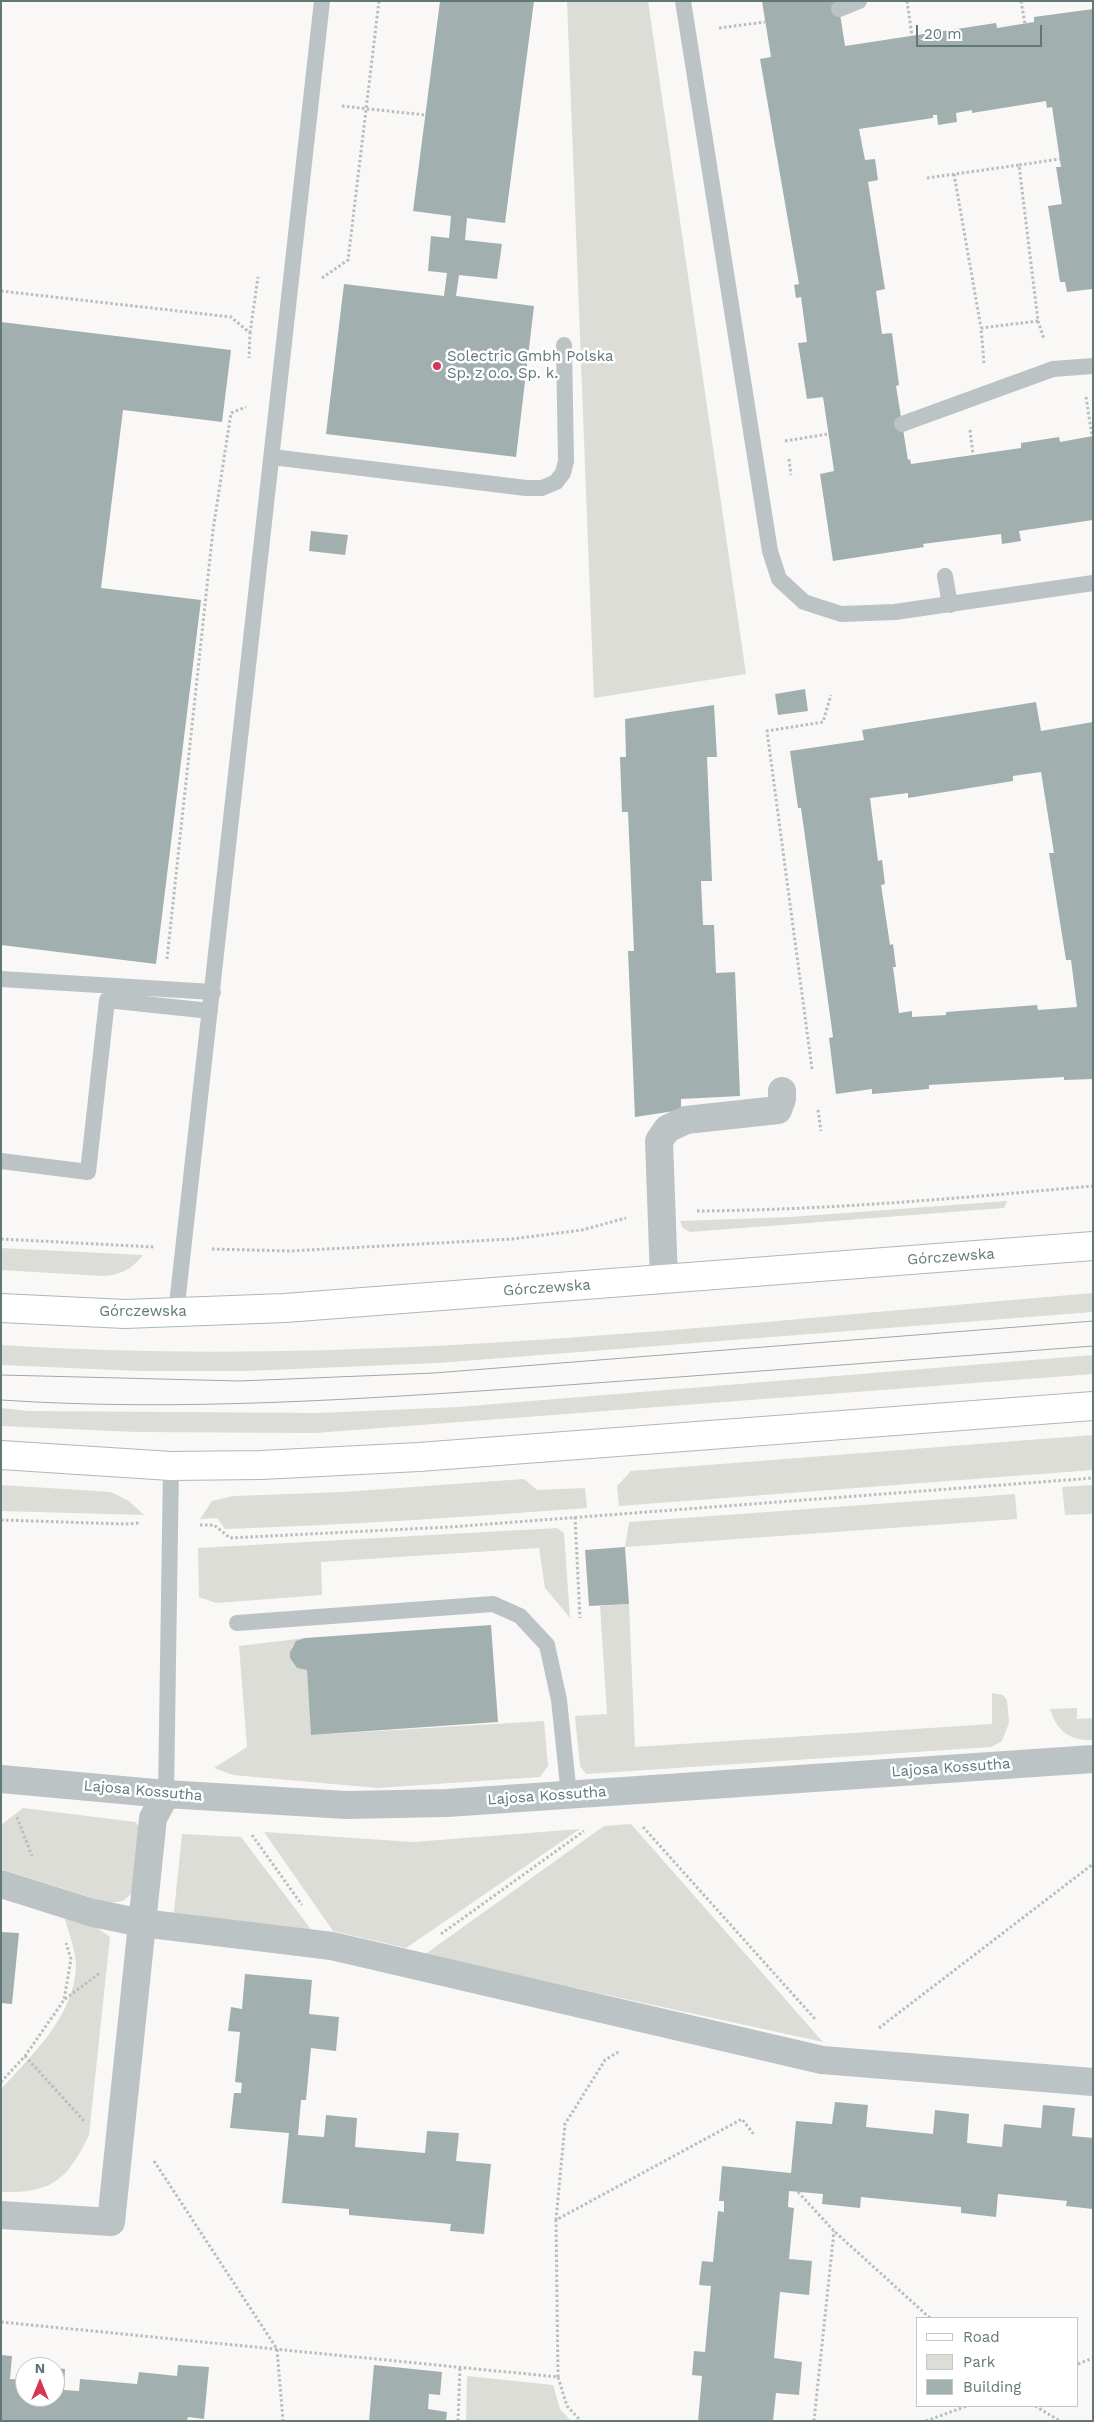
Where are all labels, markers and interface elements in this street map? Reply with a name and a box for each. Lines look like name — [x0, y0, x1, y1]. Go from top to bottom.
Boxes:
scale bar — [919, 15, 1045, 47]
text: 20 m — [924, 25, 962, 43]
place label: Solectric Gmbh Polska Sp. z o.o. Sp. k. — [447, 348, 613, 383]
marker: Solectric Gmbh Polska Sp. z o.o. Sp. k. — [431, 360, 443, 372]
street label: Górczewska — [907, 1245, 995, 1269]
street label: Górczewska — [503, 1276, 591, 1300]
street label: Górczewska — [99, 1303, 187, 1321]
street label: Lajosa Kossutha — [891, 1755, 1011, 1781]
street label: Lajosa Kossutha — [83, 1777, 203, 1805]
street label: Lajosa Kossutha — [487, 1783, 607, 1809]
legend — [916, 2317, 1079, 2407]
text: Road — [963, 2328, 1000, 2346]
text: Park — [963, 2353, 995, 2371]
north arrow — [15, 2357, 65, 2407]
text: N — [35, 2360, 45, 2376]
text: Building — [963, 2378, 1021, 2396]

